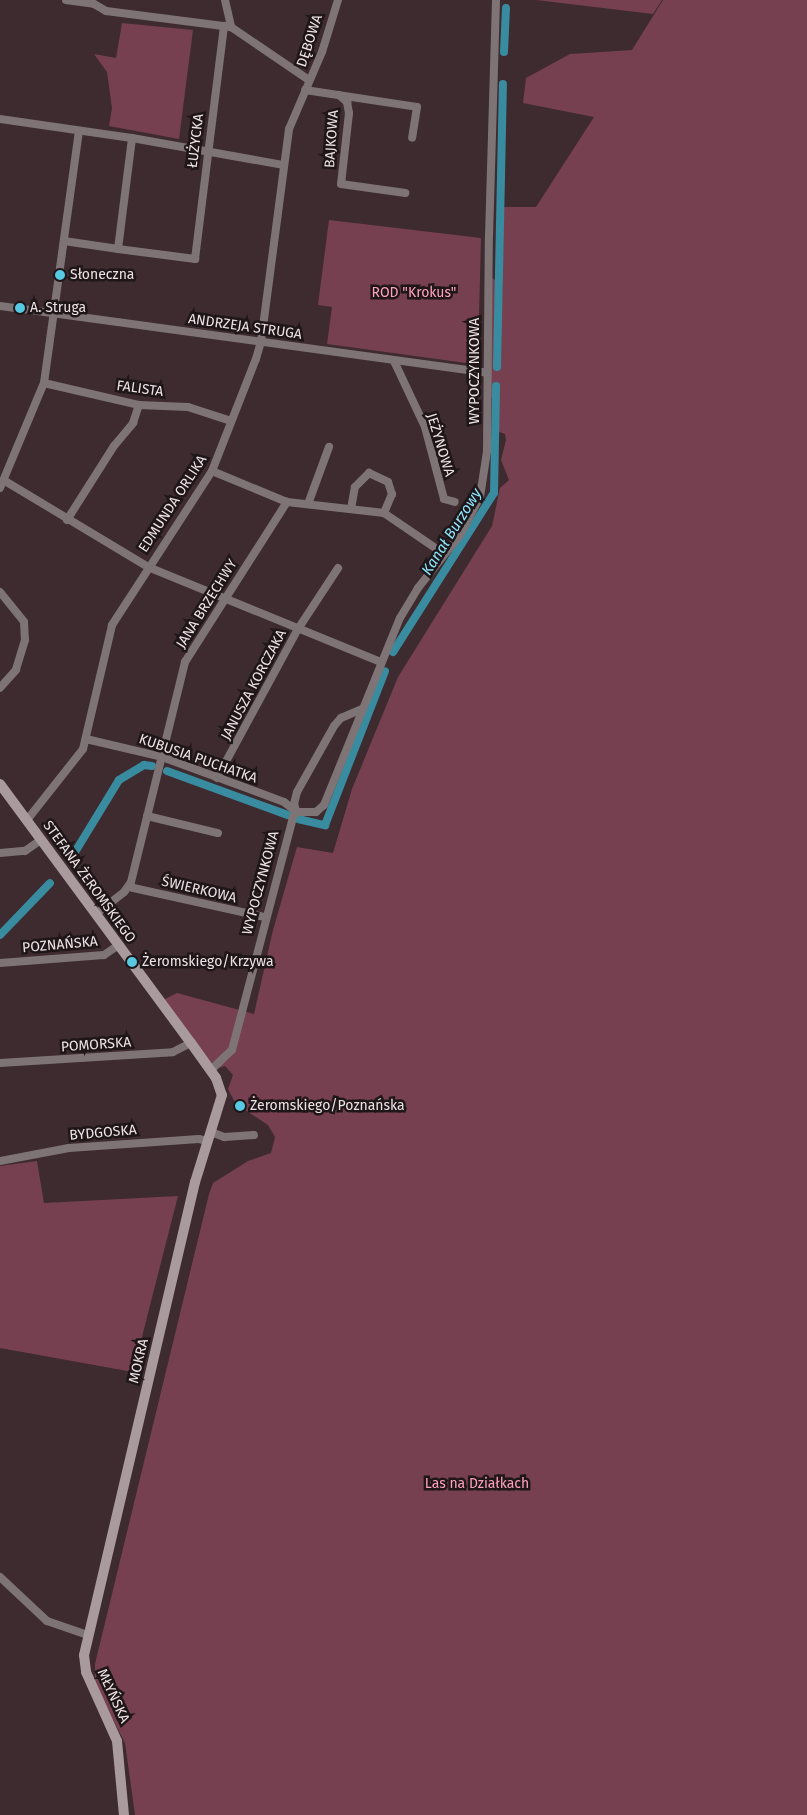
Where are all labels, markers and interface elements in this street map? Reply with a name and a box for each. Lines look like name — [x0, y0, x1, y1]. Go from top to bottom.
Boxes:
street label: DĘBOWA — [294, 13, 326, 69]
street label: BAJKOWA — [322, 109, 342, 169]
street label: ŁUŻYCKA — [184, 113, 208, 169]
place label: Słoneczna — [70, 267, 134, 283]
marker: Słoneczna — [54, 269, 66, 281]
park label: ROD "Krokus" — [372, 285, 456, 301]
place label: A. Struga — [30, 300, 86, 316]
marker: A. Struga — [14, 302, 26, 314]
street label: ANDRZEJA STRUGA — [187, 311, 303, 343]
street label: WYPOCZYNKOWA — [467, 318, 483, 424]
street label: FALISTA — [115, 377, 165, 401]
street label: JEŻYNOWA — [422, 411, 458, 479]
street label: EDMUNDA ORLIKA — [135, 452, 211, 556]
water label: Kanał Burzowy — [418, 485, 486, 579]
street label: JANA BRZECHWY — [173, 556, 241, 652]
street label: JANUSZA KORCZAKA — [218, 627, 290, 743]
street label: KUBUSIA PUCHATKA — [137, 731, 259, 787]
street label: STEFANA ŻEROMSKIEGO — [39, 818, 139, 946]
street label: WYPOCZYNKOWA — [239, 829, 283, 937]
street label: ŚWIERKOWA — [160, 873, 238, 907]
street label: POZNAŃSKA — [22, 933, 98, 957]
place label: Żeromskiego/Krzywa — [142, 954, 274, 970]
marker: Żeromskiego/Krzywa — [126, 956, 138, 968]
street label: POMORSKA — [60, 1034, 132, 1056]
place label: Żeromskiego/Poznańska — [250, 1098, 405, 1114]
marker: Żeromskiego/Poznańska — [234, 1100, 246, 1112]
street label: BYDGOSKA — [69, 1122, 137, 1144]
street label: MOKRA — [126, 1337, 152, 1385]
park label: Las na Działkach — [425, 1476, 529, 1492]
street label: MŁYŃSKA — [93, 1666, 133, 1726]

